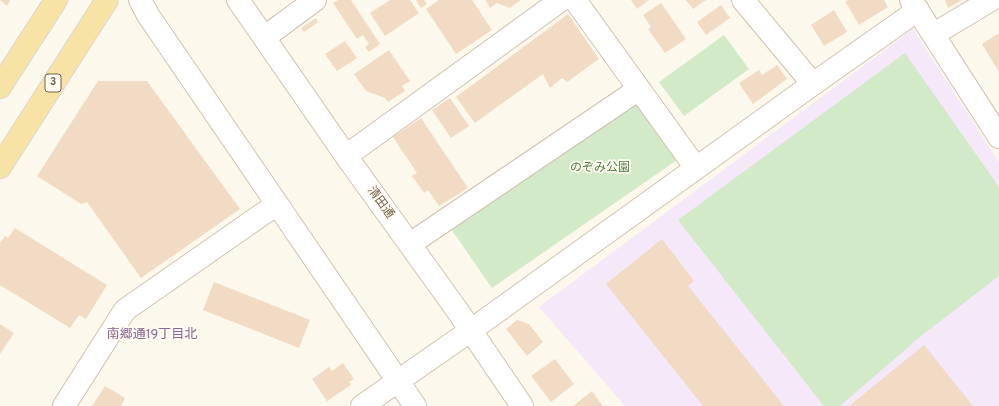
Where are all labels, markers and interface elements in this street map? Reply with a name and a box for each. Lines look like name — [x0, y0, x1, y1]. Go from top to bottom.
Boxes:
road number: 3 — [45, 74, 61, 92]
park label: のぞみ公園 — [570, 162, 630, 176]
street label: 清田通 — [364, 184, 396, 222]
district label: 南郷通19丁目北 — [107, 327, 197, 343]

